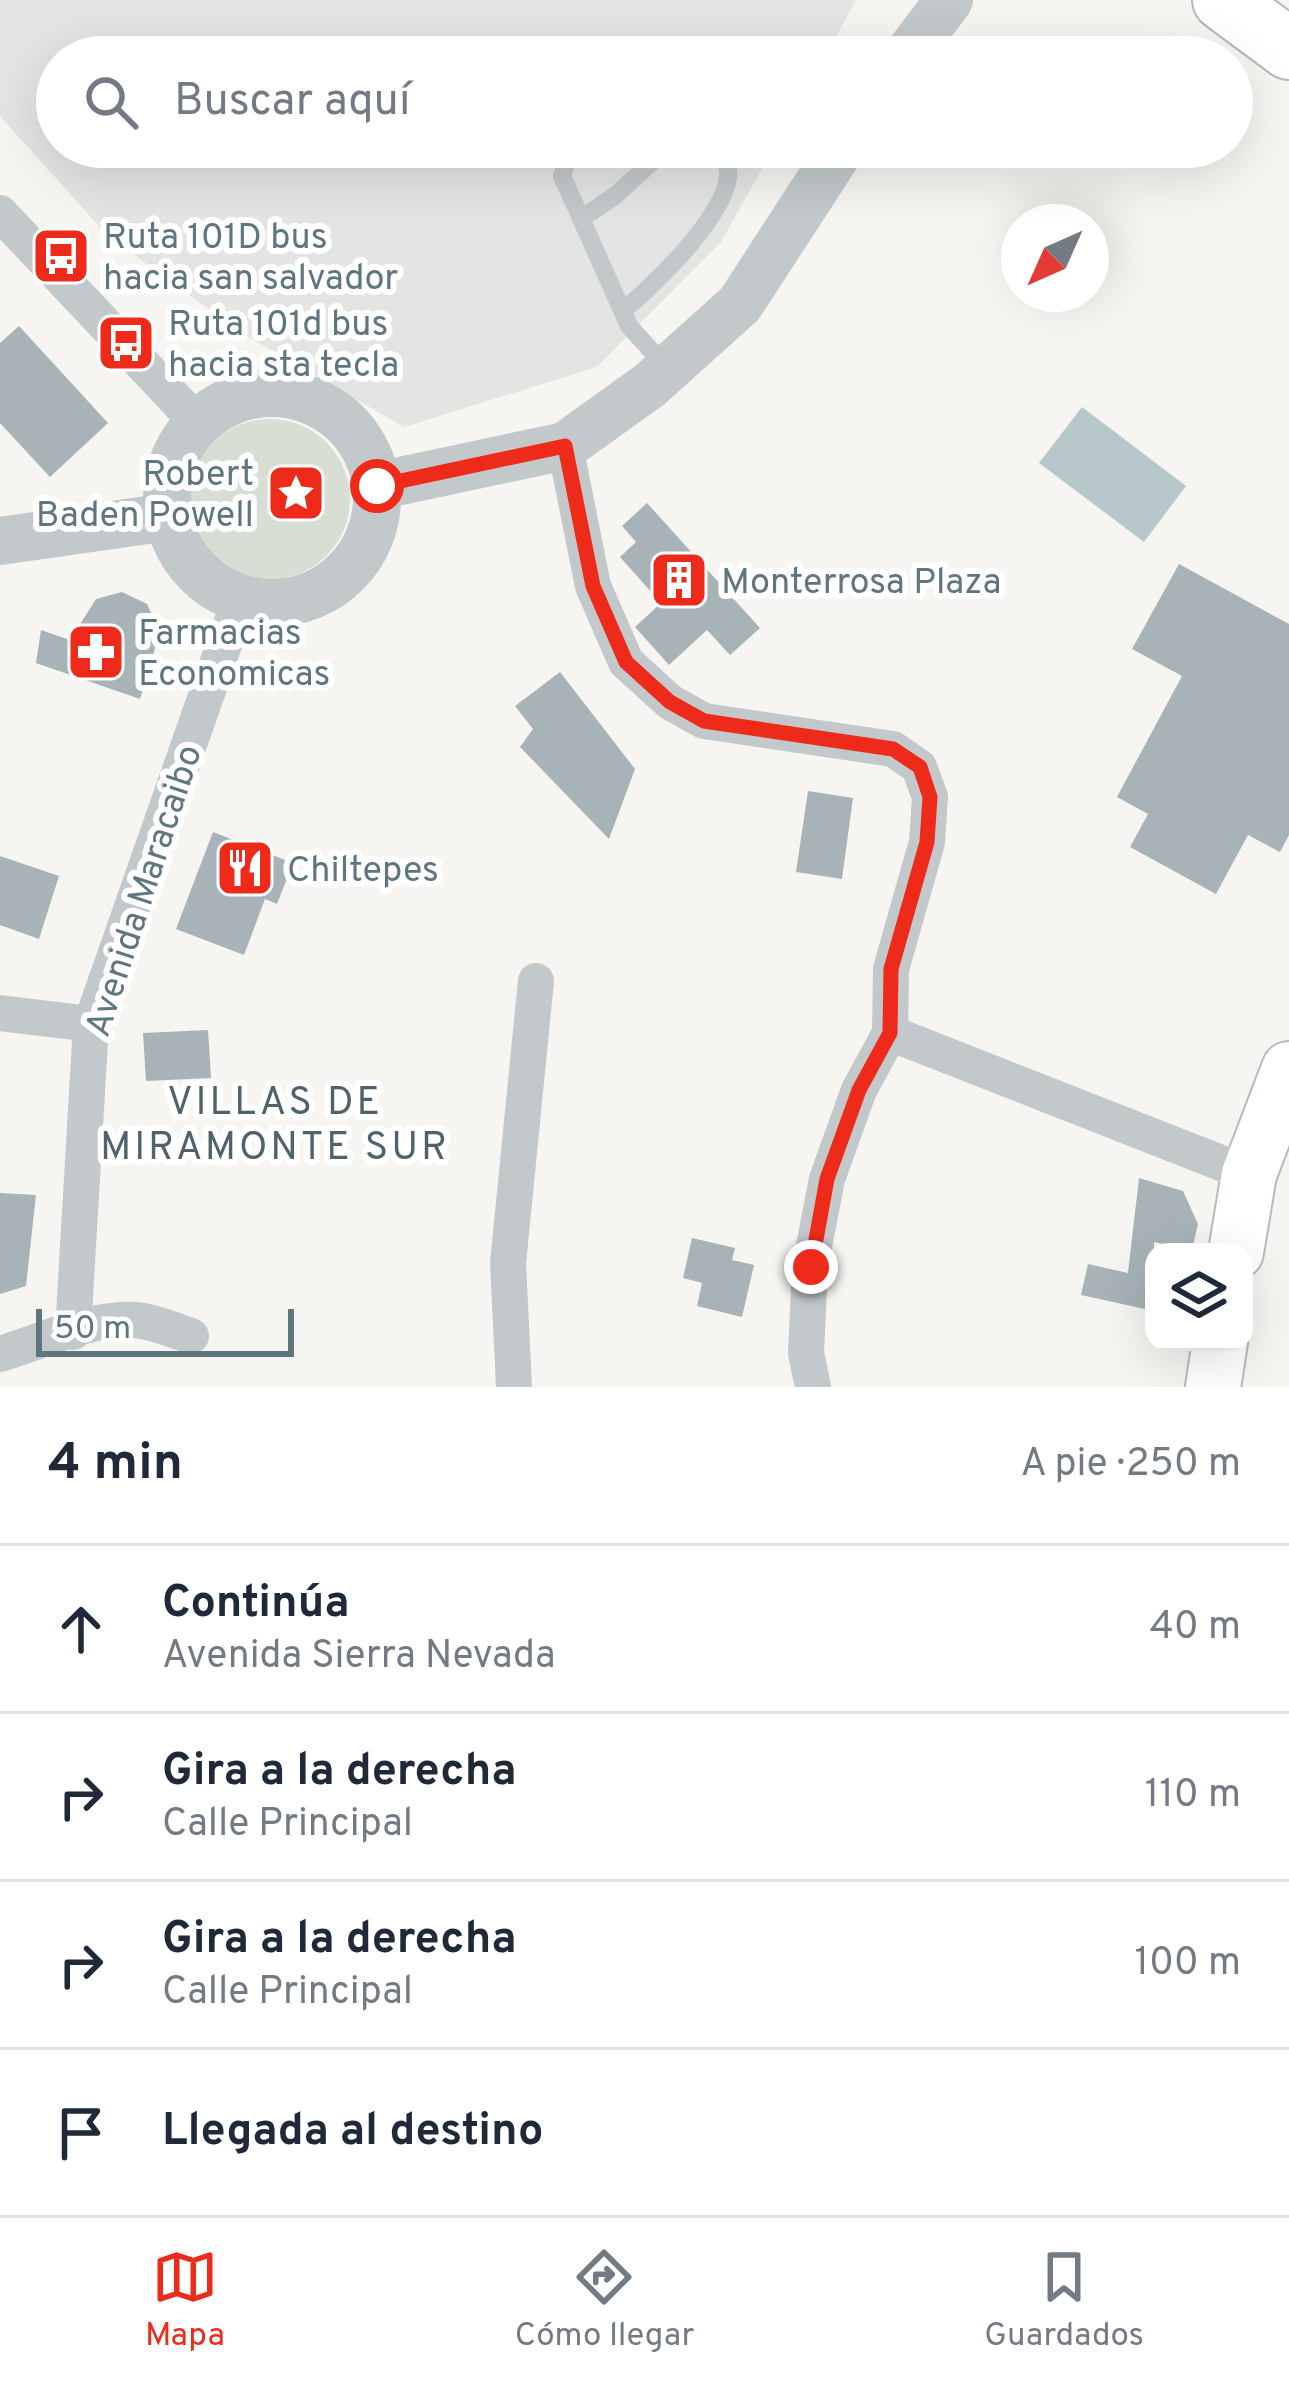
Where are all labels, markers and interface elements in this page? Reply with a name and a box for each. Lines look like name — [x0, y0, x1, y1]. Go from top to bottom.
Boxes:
search box — [36, 36, 1253, 168]
icon: search — [78, 69, 144, 135]
text: Buscar aquí — [174, 74, 410, 131]
north arrow — [1001, 204, 1109, 312]
place label: Ruta 101D bus hacia san salvador — [103, 216, 398, 303]
bus stop icon: Ruta 101D bus hacia san salvador — [30, 225, 92, 287]
place label: Ruta 101d bus hacia sta tecla — [168, 303, 399, 390]
bus stop icon: Ruta 101d bus hacia sta tecla — [95, 312, 157, 374]
place label: Robert Baden Powell — [36, 453, 254, 540]
route start — [350, 459, 404, 513]
place icon: Robert Baden Powell — [265, 462, 327, 524]
building icon: Monterrosa Plaza — [648, 549, 710, 611]
place label: Monterrosa Plaza — [721, 561, 1001, 607]
place label: Farmacias Economicas — [138, 612, 330, 699]
pharmacy icon: Farmacias Economicas — [65, 621, 127, 683]
street label: Avenida Maracaibo — [77, 739, 215, 1043]
restaurant icon: Chiltepes — [214, 837, 276, 899]
place label: Chiltepes — [287, 849, 439, 895]
district label: VILLAS DE MIRAMONTE SUR — [100, 1080, 450, 1174]
route end — [784, 1240, 838, 1294]
map controls — [1145, 1243, 1253, 1351]
button: layers — [1145, 1243, 1253, 1351]
scale bar — [36, 1303, 294, 1356]
text: 50 m — [54, 1309, 131, 1351]
text: 4 min — [48, 1433, 183, 1498]
text: A pie · 250 m — [1020, 1441, 1241, 1490]
text: Continúa — [162, 1576, 349, 1633]
icon: ahead — [48, 1596, 114, 1662]
text: 40 m — [1150, 1604, 1241, 1653]
text: Avenida Sierra Nevada — [162, 1633, 555, 1682]
text: Gira a la derecha — [162, 1744, 516, 1801]
icon: right — [48, 1764, 114, 1830]
text: 110 m — [1145, 1772, 1241, 1821]
text: Calle Principal — [162, 1801, 413, 1850]
text: Gira a la derecha — [162, 1912, 516, 1969]
icon: right — [48, 1932, 114, 1998]
text: 100 m — [1134, 1940, 1241, 1989]
text: Calle Principal — [162, 1969, 413, 2018]
icon: arrive — [48, 2100, 114, 2166]
text: Llegada al destino — [162, 2104, 543, 2161]
tab: Mapa — [145, 2244, 225, 2358]
tab: Cómo llegar — [515, 2244, 694, 2358]
tab: Guardados — [984, 2244, 1144, 2358]

